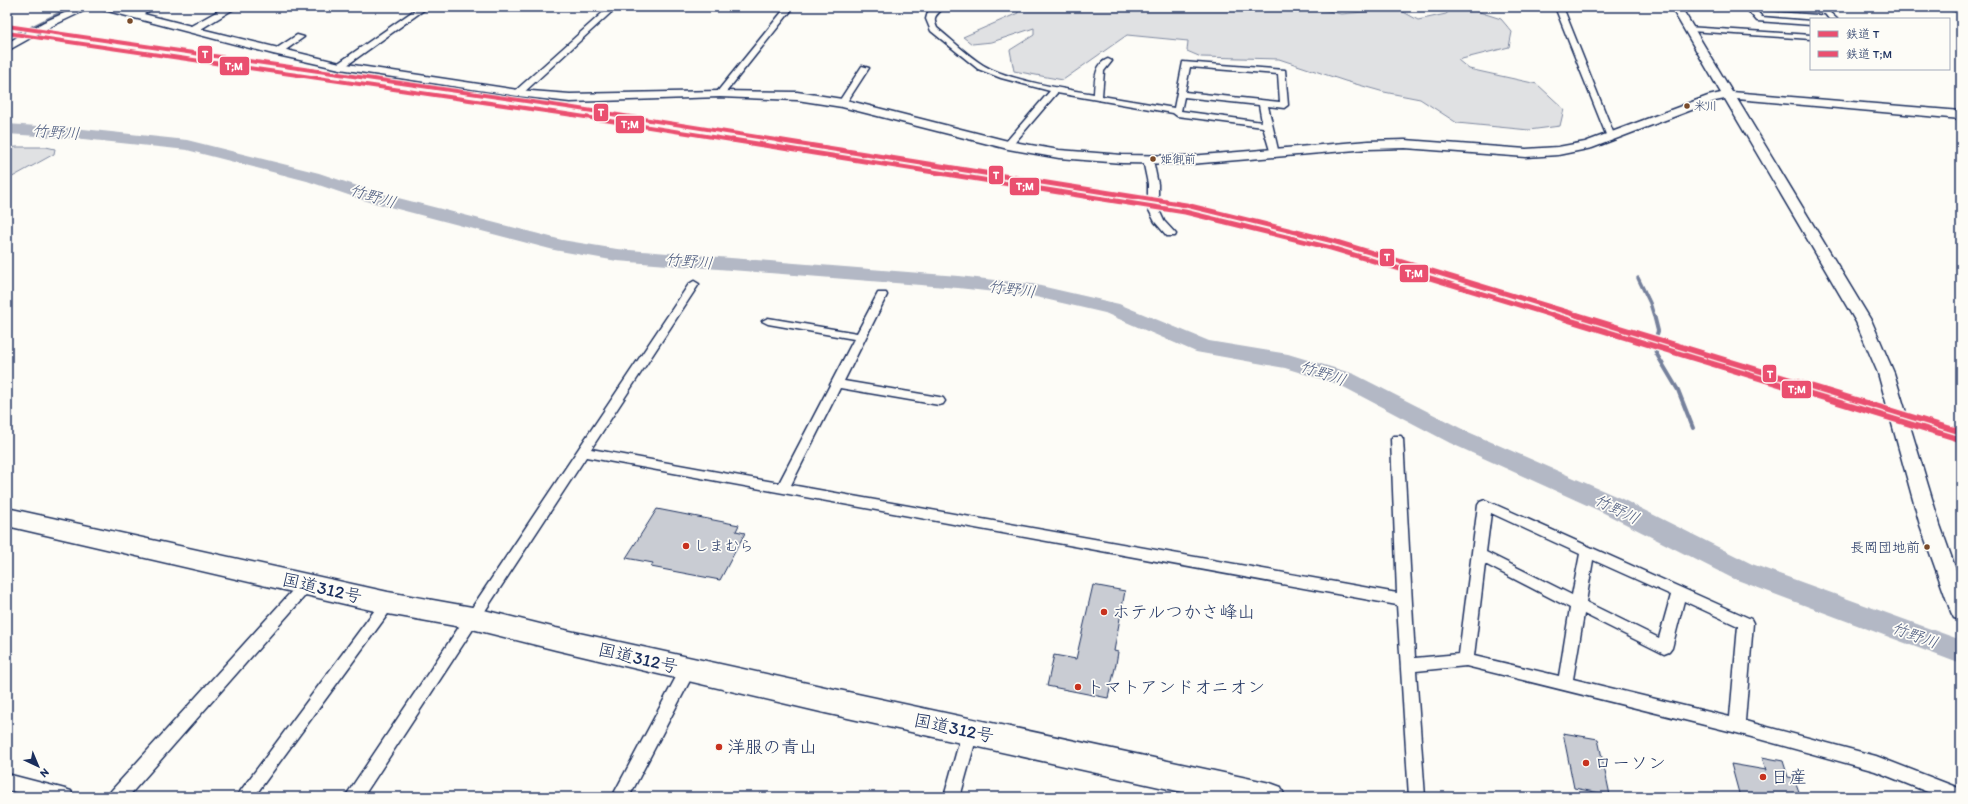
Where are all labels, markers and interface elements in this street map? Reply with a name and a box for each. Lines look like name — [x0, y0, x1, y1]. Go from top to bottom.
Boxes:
unlabelled marker — [125, 16, 135, 26]
legend — [1810, 18, 1950, 70]
text: 鉄道 T — [1846, 27, 1880, 41]
line badge: T — [197, 45, 213, 64]
text: 鉄道 T;M — [1846, 47, 1892, 61]
text: T — [201, 48, 209, 61]
line badge: T;M — [219, 56, 250, 76]
text: T;M — [224, 60, 243, 73]
place label: 米川 — [1694, 99, 1718, 113]
marker: 米川 — [1682, 101, 1692, 111]
line badge: T — [593, 103, 609, 122]
text: T — [597, 106, 605, 119]
line badge: T;M — [615, 115, 645, 134]
text: T;M — [620, 118, 639, 131]
water label: 竹野川 — [31, 121, 81, 143]
place label: 姫御前 — [1160, 152, 1196, 166]
marker: 姫御前 — [1148, 154, 1158, 164]
line badge: T — [988, 165, 1004, 185]
text: T — [992, 169, 1000, 182]
line badge: T;M — [1009, 177, 1040, 196]
water label: 竹野川 — [347, 180, 399, 212]
text: T;M — [1015, 180, 1034, 193]
line badge: T — [1379, 248, 1395, 267]
water label: 竹野川 — [664, 249, 714, 273]
text: T — [1383, 251, 1391, 264]
line badge: T;M — [1399, 264, 1429, 283]
text: T;M — [1404, 267, 1423, 280]
water label: 竹野川 — [987, 277, 1037, 301]
water label: 竹野川 — [1297, 356, 1349, 390]
line badge: T — [1762, 364, 1777, 383]
text: T — [1766, 368, 1774, 381]
line badge: T;M — [1781, 380, 1812, 399]
text: T;M — [1787, 383, 1806, 396]
water label: 竹野川 — [1591, 490, 1643, 528]
place label: しまむら — [694, 537, 754, 555]
place label: 長岡団地前 — [1850, 539, 1920, 556]
marker: しまむら — [681, 541, 691, 551]
marker: 長岡団地前 — [1922, 542, 1932, 552]
street label: 国道312号 — [280, 568, 364, 608]
place label: ホテルつかさ峰山 — [1112, 601, 1255, 623]
marker: ホテルつかさ峰山 — [1099, 607, 1109, 617]
water label: 竹野川 — [1889, 618, 1941, 652]
street label: 国道312号 — [596, 638, 680, 678]
place label: トマトアンドオニオン — [1086, 676, 1265, 698]
marker: トマトアンドオニオン — [1073, 682, 1083, 692]
street label: 国道312号 — [912, 709, 996, 747]
place label: 洋服の青山 — [727, 736, 817, 758]
marker: 洋服の青山 — [714, 742, 724, 752]
north arrow — [18, 746, 58, 786]
place label: ローソン — [1594, 752, 1666, 774]
marker: ローソン — [1581, 758, 1591, 768]
text: N — [37, 766, 52, 780]
place label: 日産 — [1771, 766, 1807, 788]
marker: 日産 — [1758, 772, 1768, 782]

